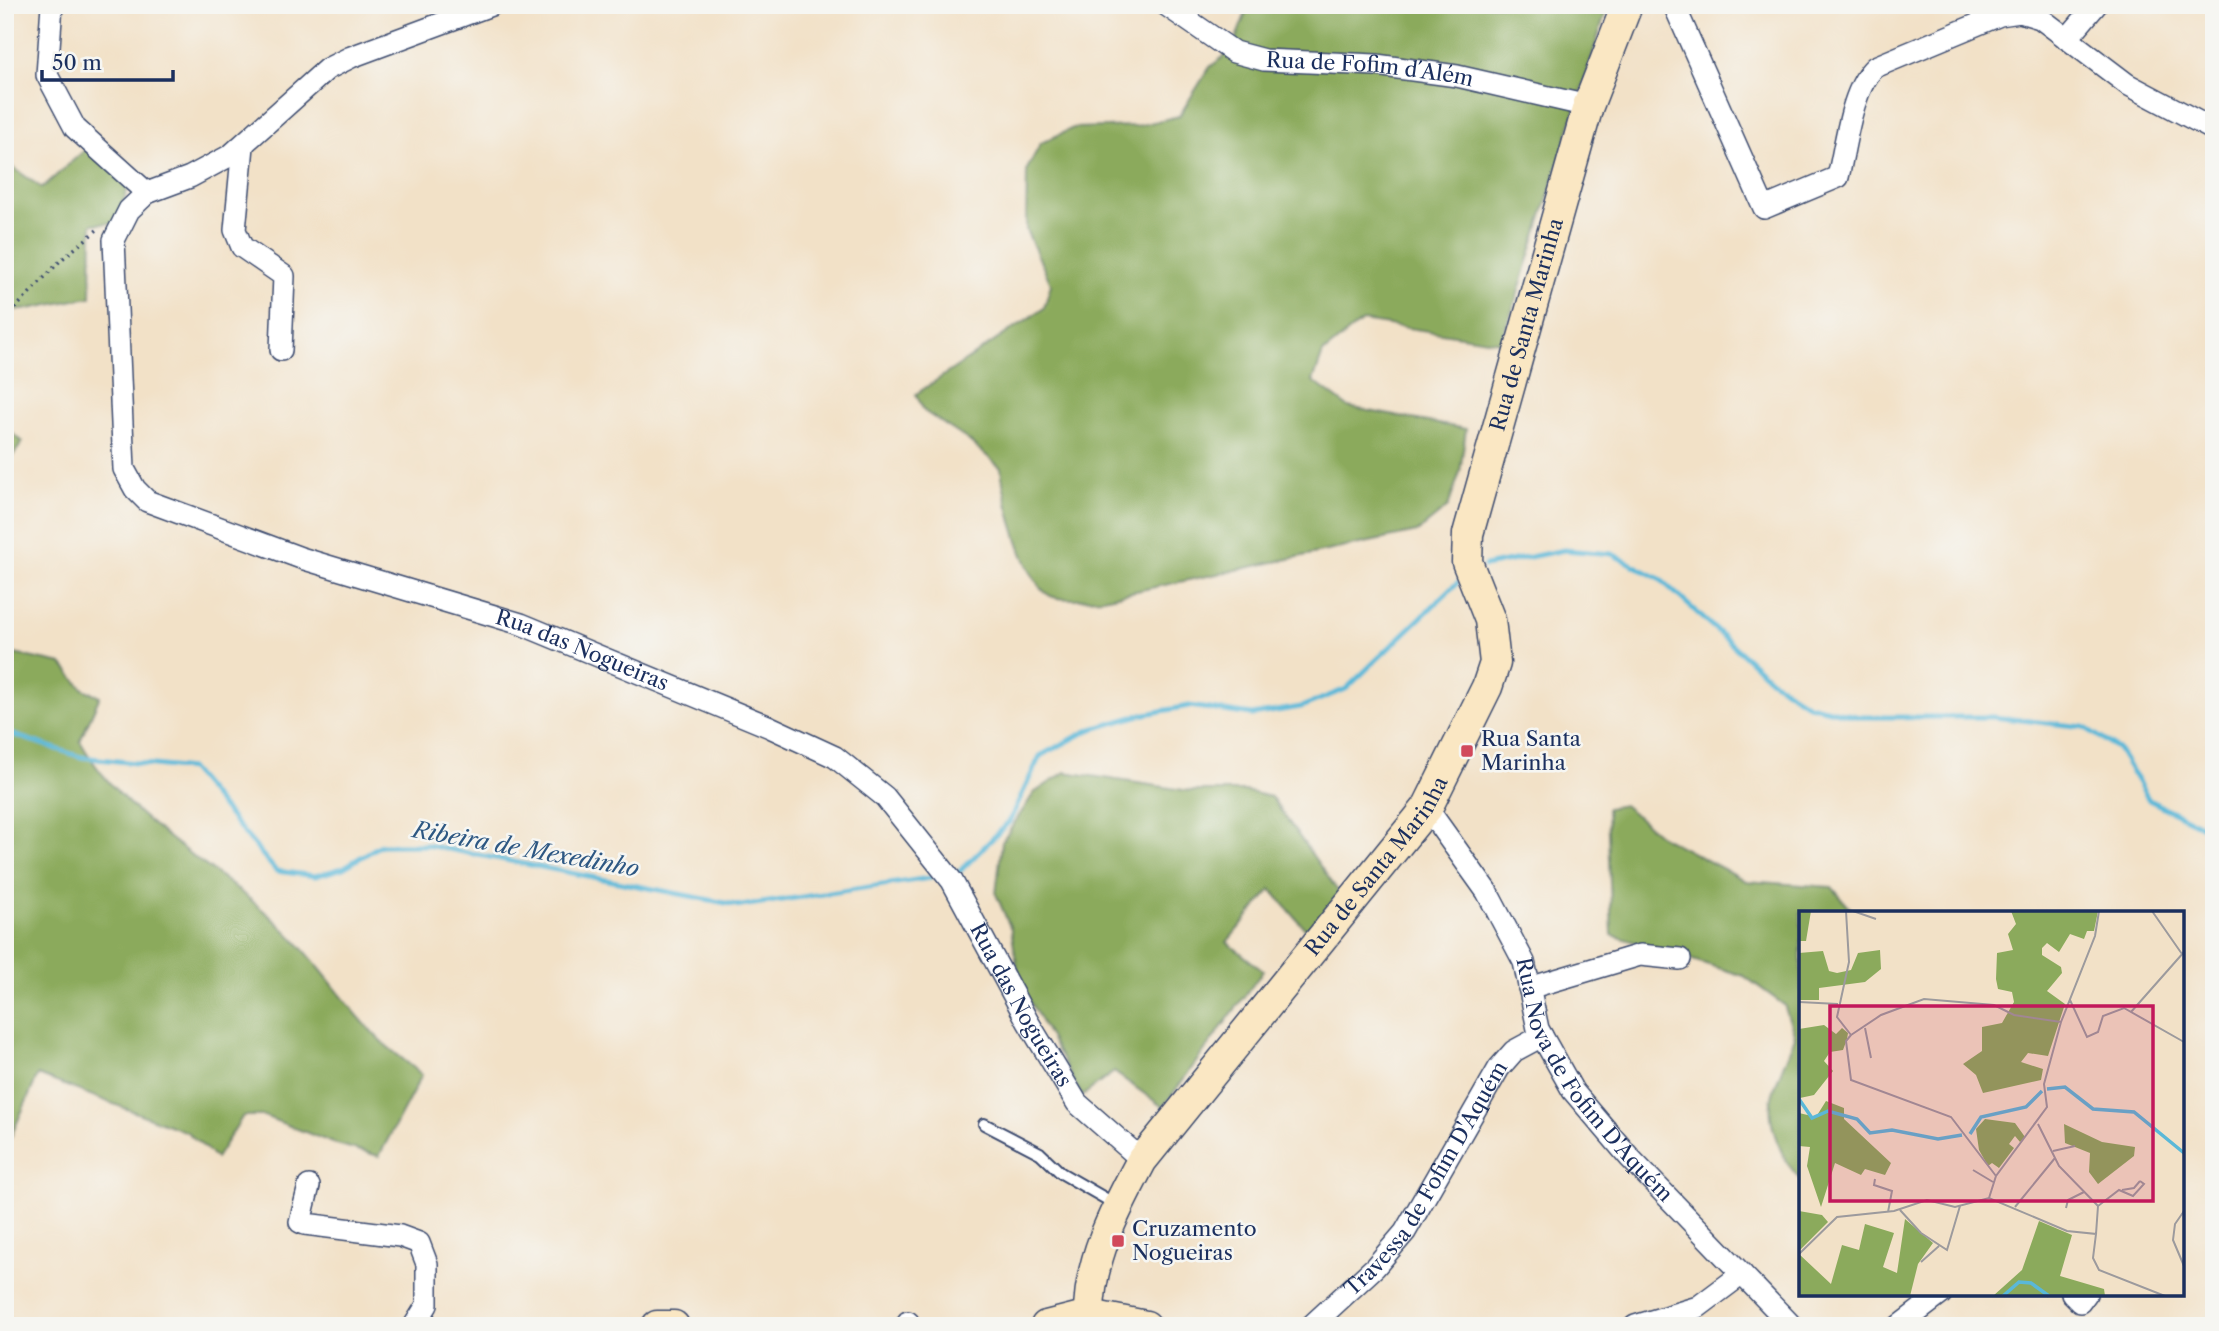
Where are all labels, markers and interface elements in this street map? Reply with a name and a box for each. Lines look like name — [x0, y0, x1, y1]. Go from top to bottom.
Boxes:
scale bar — [42, 38, 173, 82]
street label: Rua de Fofim d´Além — [1266, 47, 1477, 92]
text: 50 m — [52, 50, 102, 75]
street label: Rua de Santa Marinha — [1484, 214, 1568, 434]
street label: Rua das Nogueiras — [493, 604, 672, 696]
place label: Rua Santa Marinha — [1481, 726, 1582, 775]
marker: Rua Santa Marinha — [1459, 743, 1475, 759]
street label: Rua de Santa Marinha — [1299, 771, 1453, 961]
water label: Ribeira de Mexedinho — [409, 815, 642, 883]
inset map — [1799, 911, 2184, 1296]
street label: Rua das Nogueiras — [965, 919, 1077, 1091]
street label: Rua Nova de Fofim D'Aquém — [1511, 955, 1678, 1207]
street label: Travessa de Fofim D'Aquém — [1339, 1056, 1512, 1301]
place label: Cruzamento Nogueiras — [1132, 1216, 1257, 1265]
marker: Cruzamento Nogueiras — [1110, 1233, 1126, 1249]

